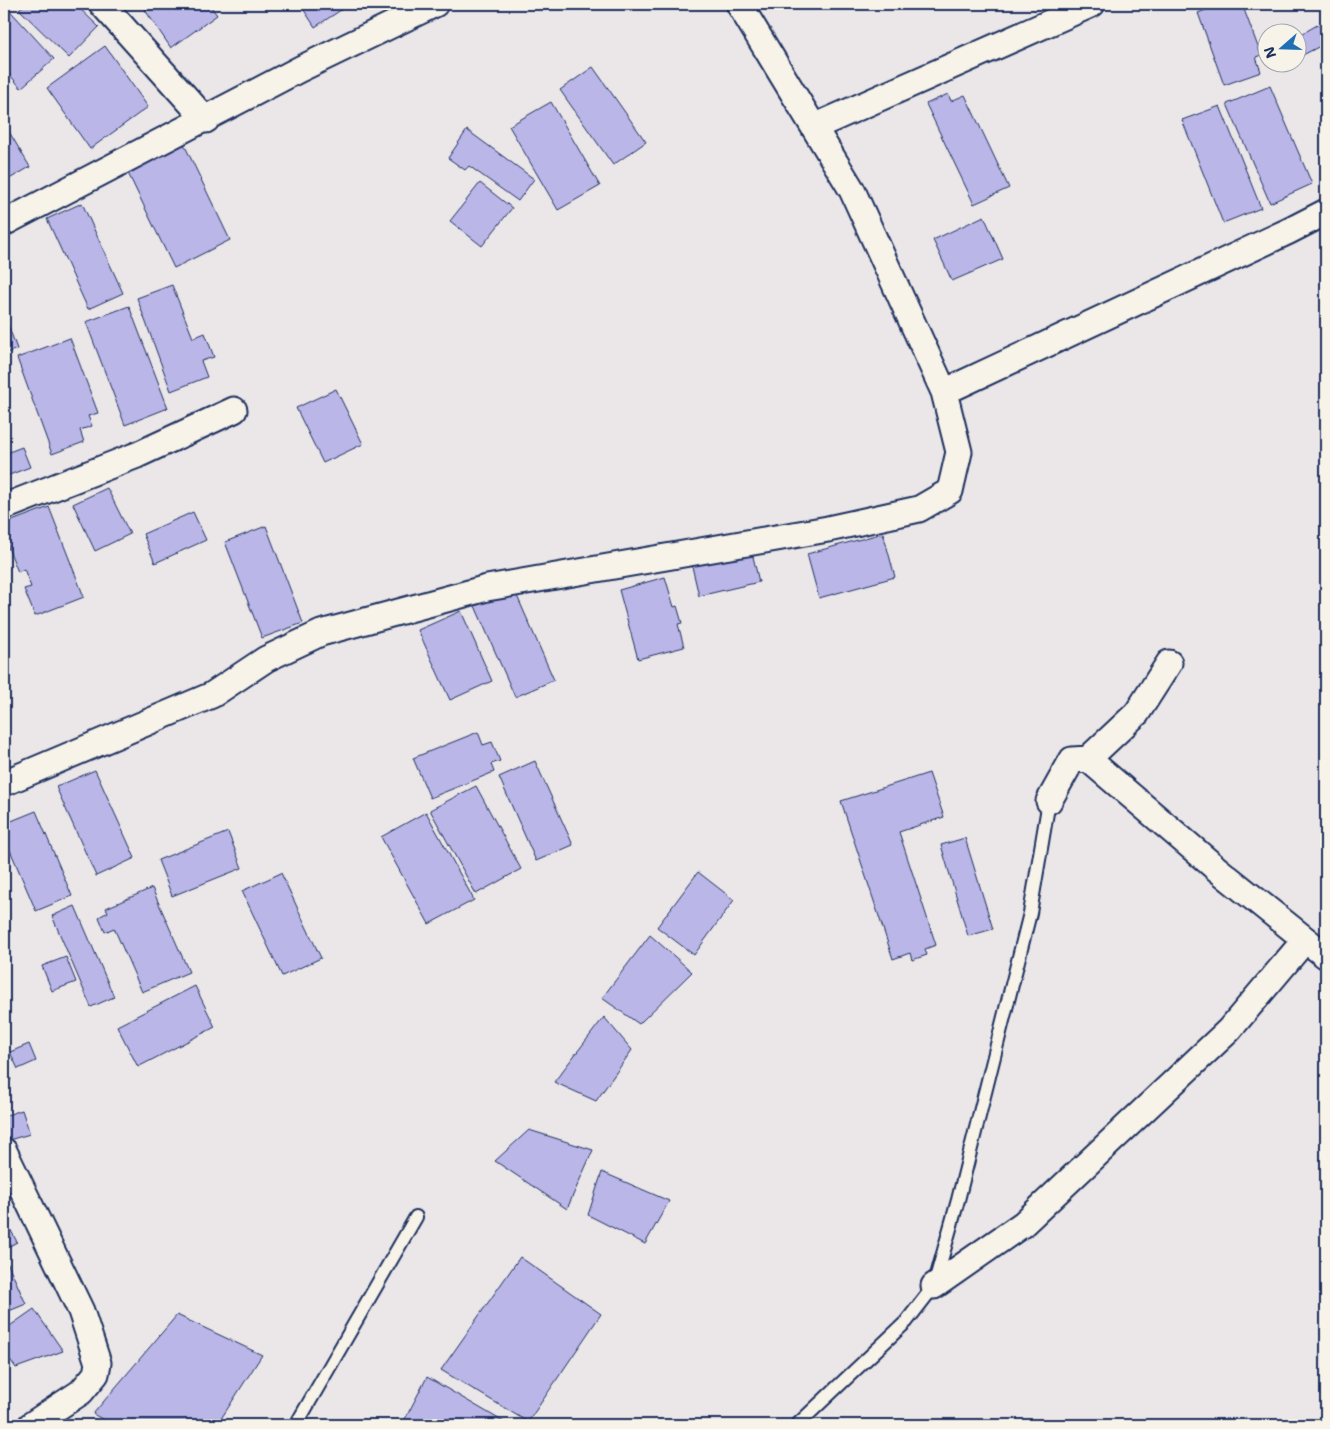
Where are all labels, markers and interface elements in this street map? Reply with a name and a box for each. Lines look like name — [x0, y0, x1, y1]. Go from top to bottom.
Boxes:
north arrow — [1258, 22, 1308, 72]
text: N — [1259, 44, 1280, 61]

